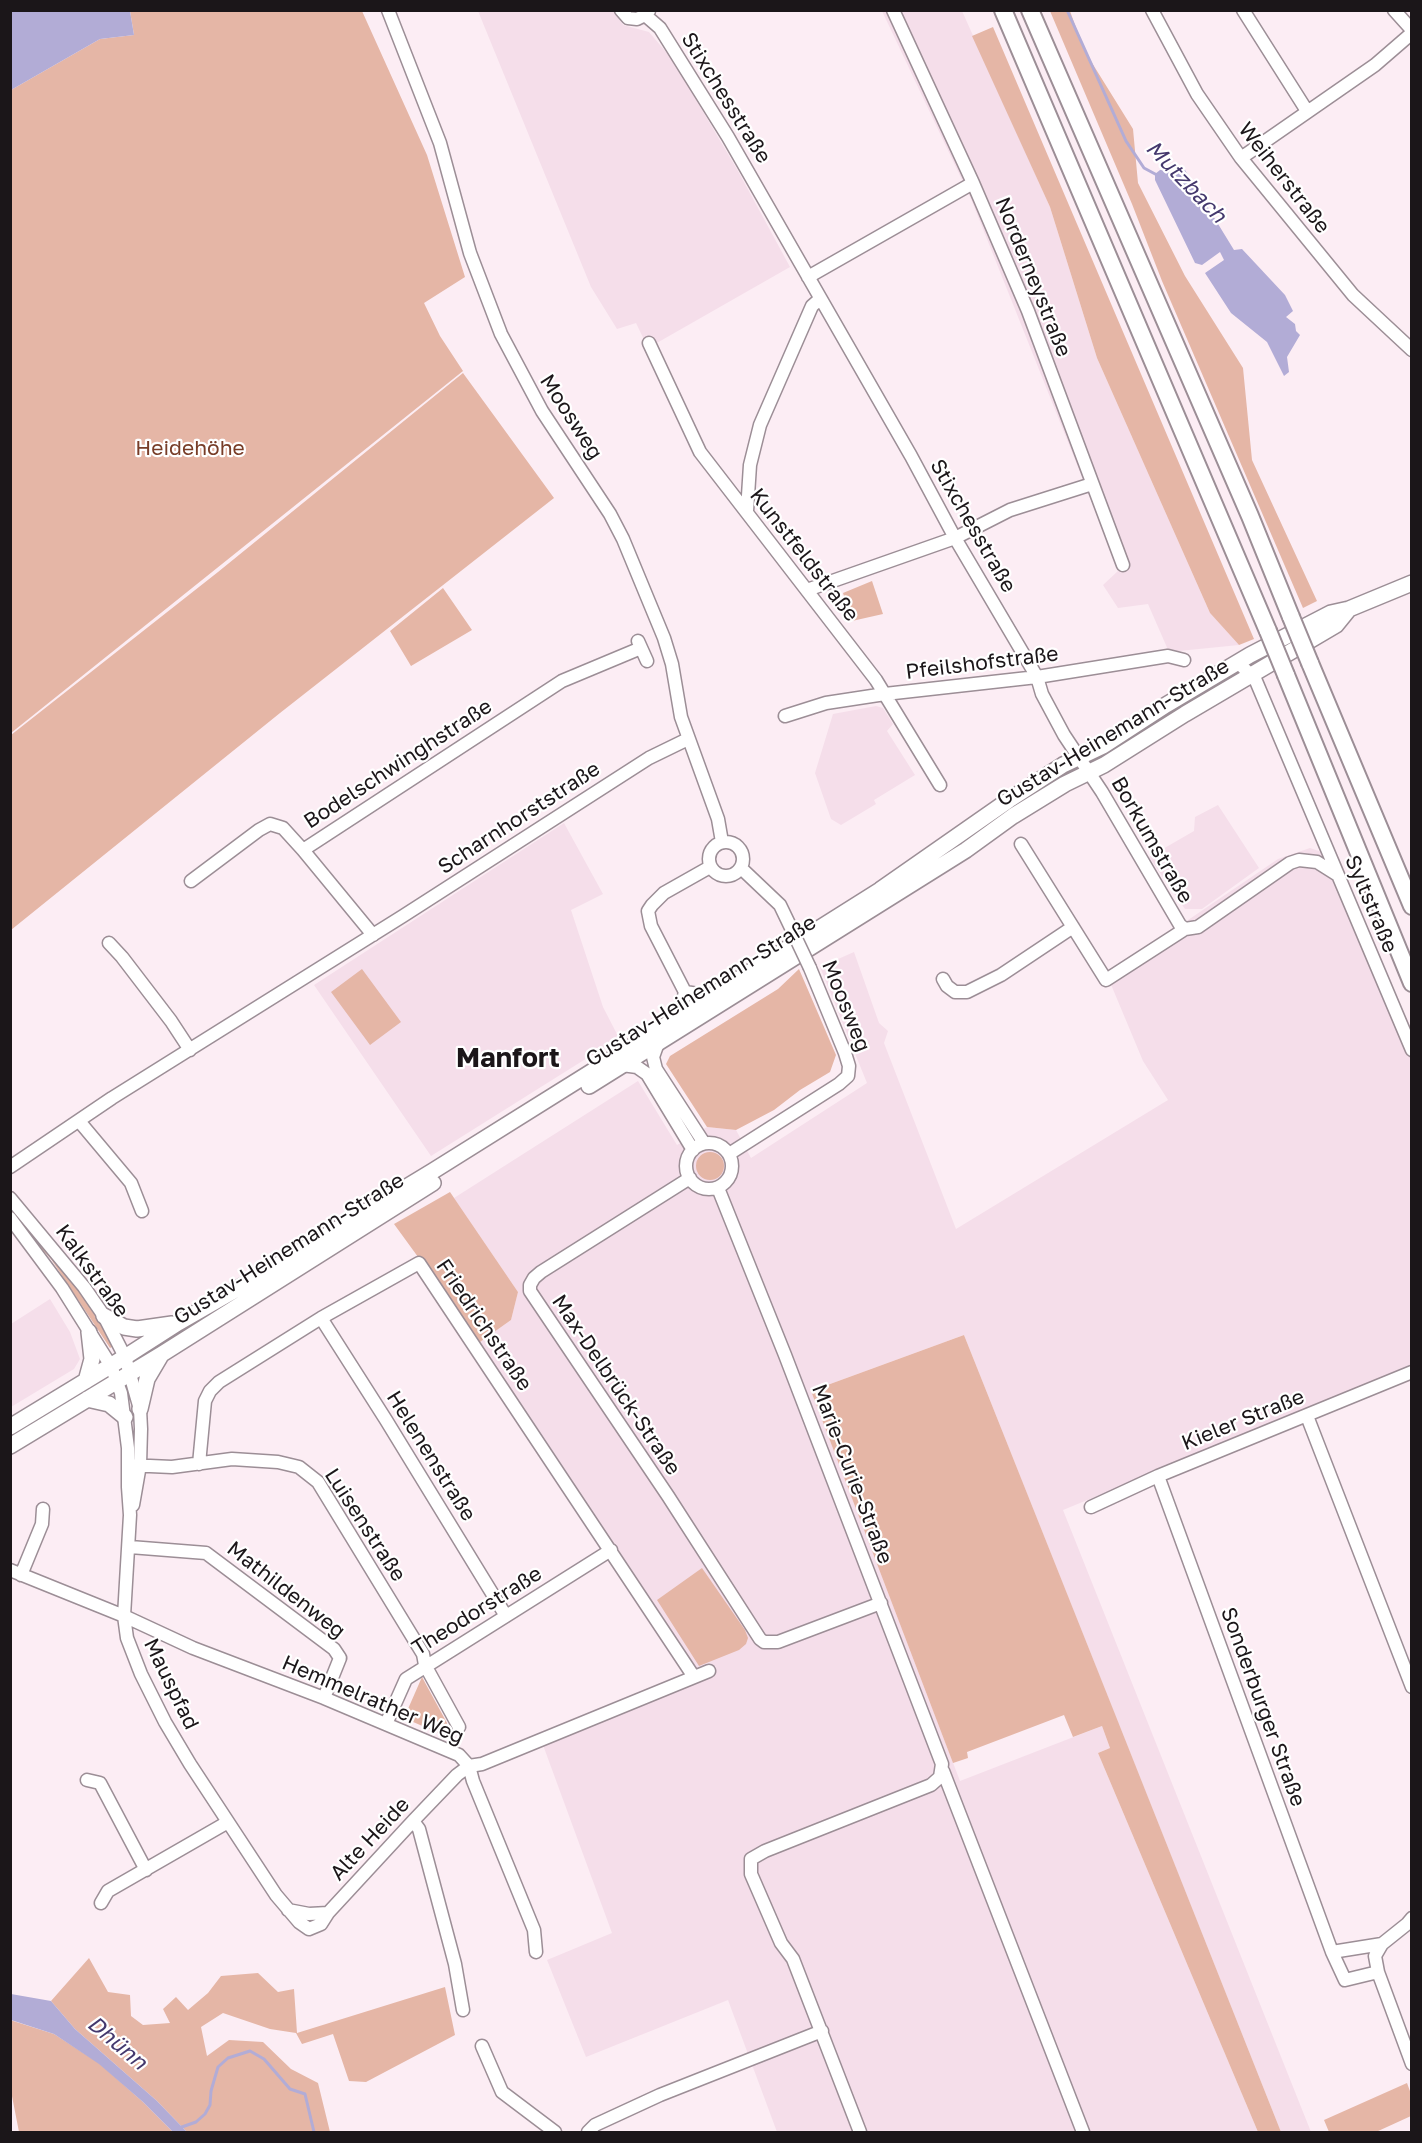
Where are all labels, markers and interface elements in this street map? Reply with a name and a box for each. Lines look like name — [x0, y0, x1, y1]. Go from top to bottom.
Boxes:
street label: Stixchesstraße — [676, 28, 776, 168]
street label: Weiherstraße — [1233, 117, 1335, 239]
water label: Mutzbach — [1140, 135, 1232, 229]
street label: Norderneystraße — [989, 193, 1077, 361]
street label: Moosweg — [534, 370, 608, 464]
park label: Heidehöhe — [135, 435, 245, 461]
street label: Stixchesstraße — [925, 455, 1021, 597]
street label: Kunstfeldstraße — [744, 483, 864, 627]
street label: Pfeilshofstraße — [904, 641, 1060, 685]
street label: Gustav-Heinemann-Straße — [992, 654, 1234, 812]
street label: Bodelschwinghstraße — [299, 694, 497, 834]
street label: Scharnhorststraße — [433, 756, 605, 880]
street label: Borkumstraße — [1106, 772, 1198, 908]
street label: Syltstraße — [1339, 851, 1403, 957]
street label: Gustav-Heinemann-Straße — [581, 910, 821, 1072]
street label: Moosweg — [816, 957, 876, 1055]
district label: Manfort — [456, 1042, 560, 1074]
street label: Gustav-Heinemann-Straße — [169, 1168, 409, 1330]
street label: Kalkstraße — [50, 1220, 134, 1322]
street label: Friedrichstraße — [431, 1254, 537, 1396]
street label: Max-Delbrück-Straße — [546, 1290, 686, 1480]
street label: Marie-Curie-Straße — [806, 1381, 898, 1567]
street label: Kieler Straße — [1178, 1384, 1308, 1456]
street label: Helenenstraße — [381, 1386, 481, 1526]
street label: Luisenstraße — [319, 1464, 411, 1586]
street label: Mathildenweg — [222, 1536, 350, 1644]
street label: Theodorstraße — [408, 1561, 546, 1661]
street label: Sonderburger Straße — [1215, 1604, 1311, 1810]
street label: Mauspfad — [138, 1634, 204, 1734]
street label: Hemmelrather Weg — [278, 1650, 468, 1750]
street label: Alte Heide — [325, 1792, 415, 1886]
water label: Dhünn — [82, 2011, 152, 2075]

